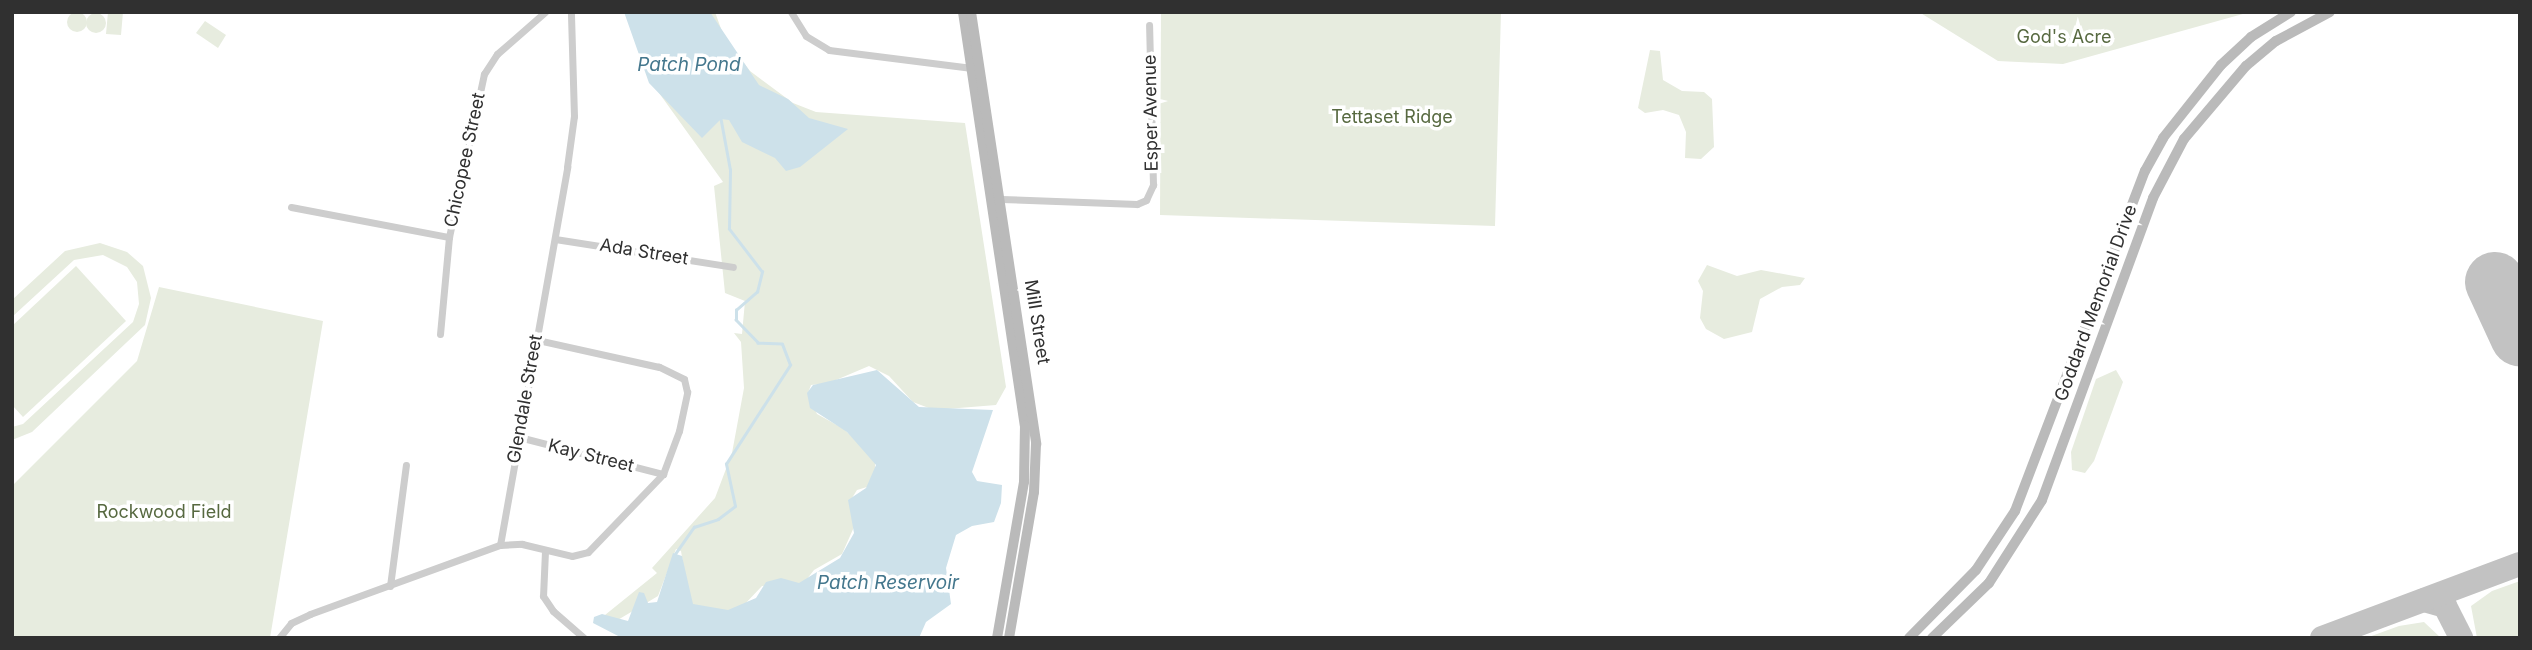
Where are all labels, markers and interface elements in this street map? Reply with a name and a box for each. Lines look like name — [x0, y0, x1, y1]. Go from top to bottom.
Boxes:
park label: God's Acre — [2017, 26, 2111, 48]
water label: Patch Pond — [637, 54, 741, 76]
street label: Esper Avenue — [1139, 54, 1163, 172]
street label: Chicopee Street — [440, 91, 490, 229]
park label: Tettaset Ridge — [1331, 106, 1453, 128]
street label: Goddard Memorial Drive — [2050, 202, 2142, 404]
street label: Ada Street — [598, 234, 690, 270]
street label: Mill Street — [1020, 278, 1054, 366]
street label: Glendale Street — [503, 333, 547, 465]
street label: Kay Street — [546, 435, 636, 477]
park label: Rockwood Field — [96, 501, 232, 523]
water label: Patch Reservoir — [817, 572, 959, 594]

